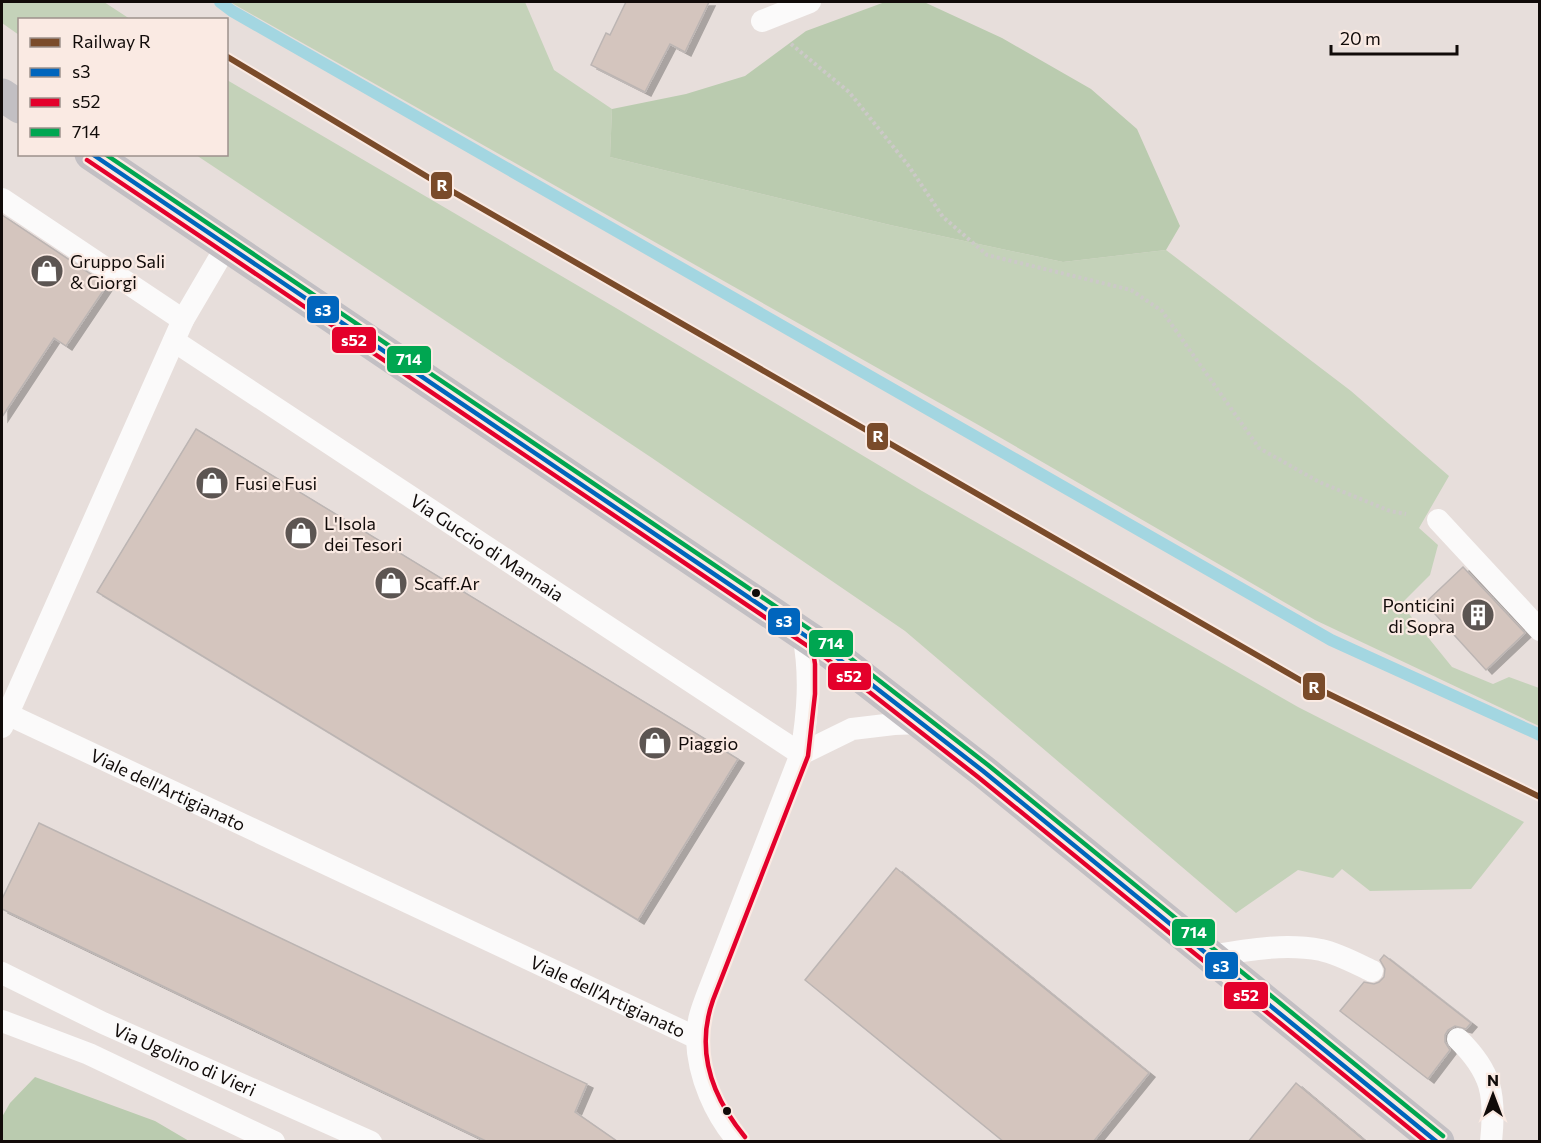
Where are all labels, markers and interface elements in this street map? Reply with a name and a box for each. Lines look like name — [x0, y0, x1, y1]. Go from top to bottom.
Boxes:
legend — [18, 18, 228, 156]
scale bar — [1331, 18, 1457, 56]
text: 20 m — [1340, 27, 1381, 49]
text: Railway R — [72, 30, 151, 52]
text: s3 — [72, 60, 90, 82]
text: s52 — [72, 90, 101, 112]
text: 714 — [72, 120, 100, 142]
line badge: R — [430, 171, 453, 200]
text: R — [436, 175, 448, 194]
place label: Gruppo Sali & Giorgi — [70, 250, 165, 293]
shop icon: Gruppo Sali & Giorgi — [29, 253, 65, 289]
line badge: s3 — [306, 295, 340, 324]
text: s3 — [315, 300, 331, 319]
line badge: s52 — [331, 326, 377, 354]
text: s52 — [341, 330, 367, 349]
line badge: 714 — [386, 345, 432, 374]
text: 714 — [396, 349, 422, 368]
line badge: R — [866, 422, 889, 451]
text: R — [872, 426, 884, 445]
shop icon: Fusi e Fusi — [194, 465, 230, 501]
place label: Fusi e Fusi — [235, 472, 317, 494]
street label: Via Guccio di Mannaia — [406, 489, 568, 606]
place label: L'Isola dei Tesori — [324, 512, 402, 555]
shop icon: L'Isola dei Tesori — [283, 515, 319, 551]
shop icon: Scaff.Ar — [373, 565, 409, 601]
place label: Scaff.Ar — [414, 572, 480, 594]
unlabelled marker — [750, 587, 762, 599]
place label: Ponticini di Sopra — [1382, 594, 1455, 637]
building icon: Ponticini di Sopra — [1460, 597, 1496, 633]
line badge: s3 — [767, 607, 801, 636]
text: s3 — [776, 611, 792, 630]
line badge: 714 — [808, 629, 854, 658]
text: 714 — [818, 633, 844, 652]
line badge: s52 — [827, 662, 872, 691]
text: s52 — [836, 666, 862, 685]
line badge: R — [1302, 672, 1326, 701]
text: R — [1308, 677, 1320, 696]
shop icon: Piaggio — [637, 725, 673, 761]
place label: Piaggio — [678, 732, 738, 754]
street label: Viale dell'Artigianato — [87, 744, 249, 836]
line badge: 714 — [1171, 918, 1216, 947]
text: 714 — [1181, 922, 1207, 941]
street label: Viale dell'Artigianato — [527, 950, 689, 1042]
line badge: s3 — [1204, 951, 1239, 980]
text: s3 — [1213, 956, 1229, 975]
line badge: s52 — [1223, 981, 1269, 1010]
text: s52 — [1233, 985, 1259, 1004]
street label: Via Ugolino di Vieri — [110, 1018, 259, 1101]
north arrow — [1463, 1065, 1523, 1125]
text: N — [1487, 1070, 1499, 1089]
unlabelled marker — [721, 1105, 733, 1117]

